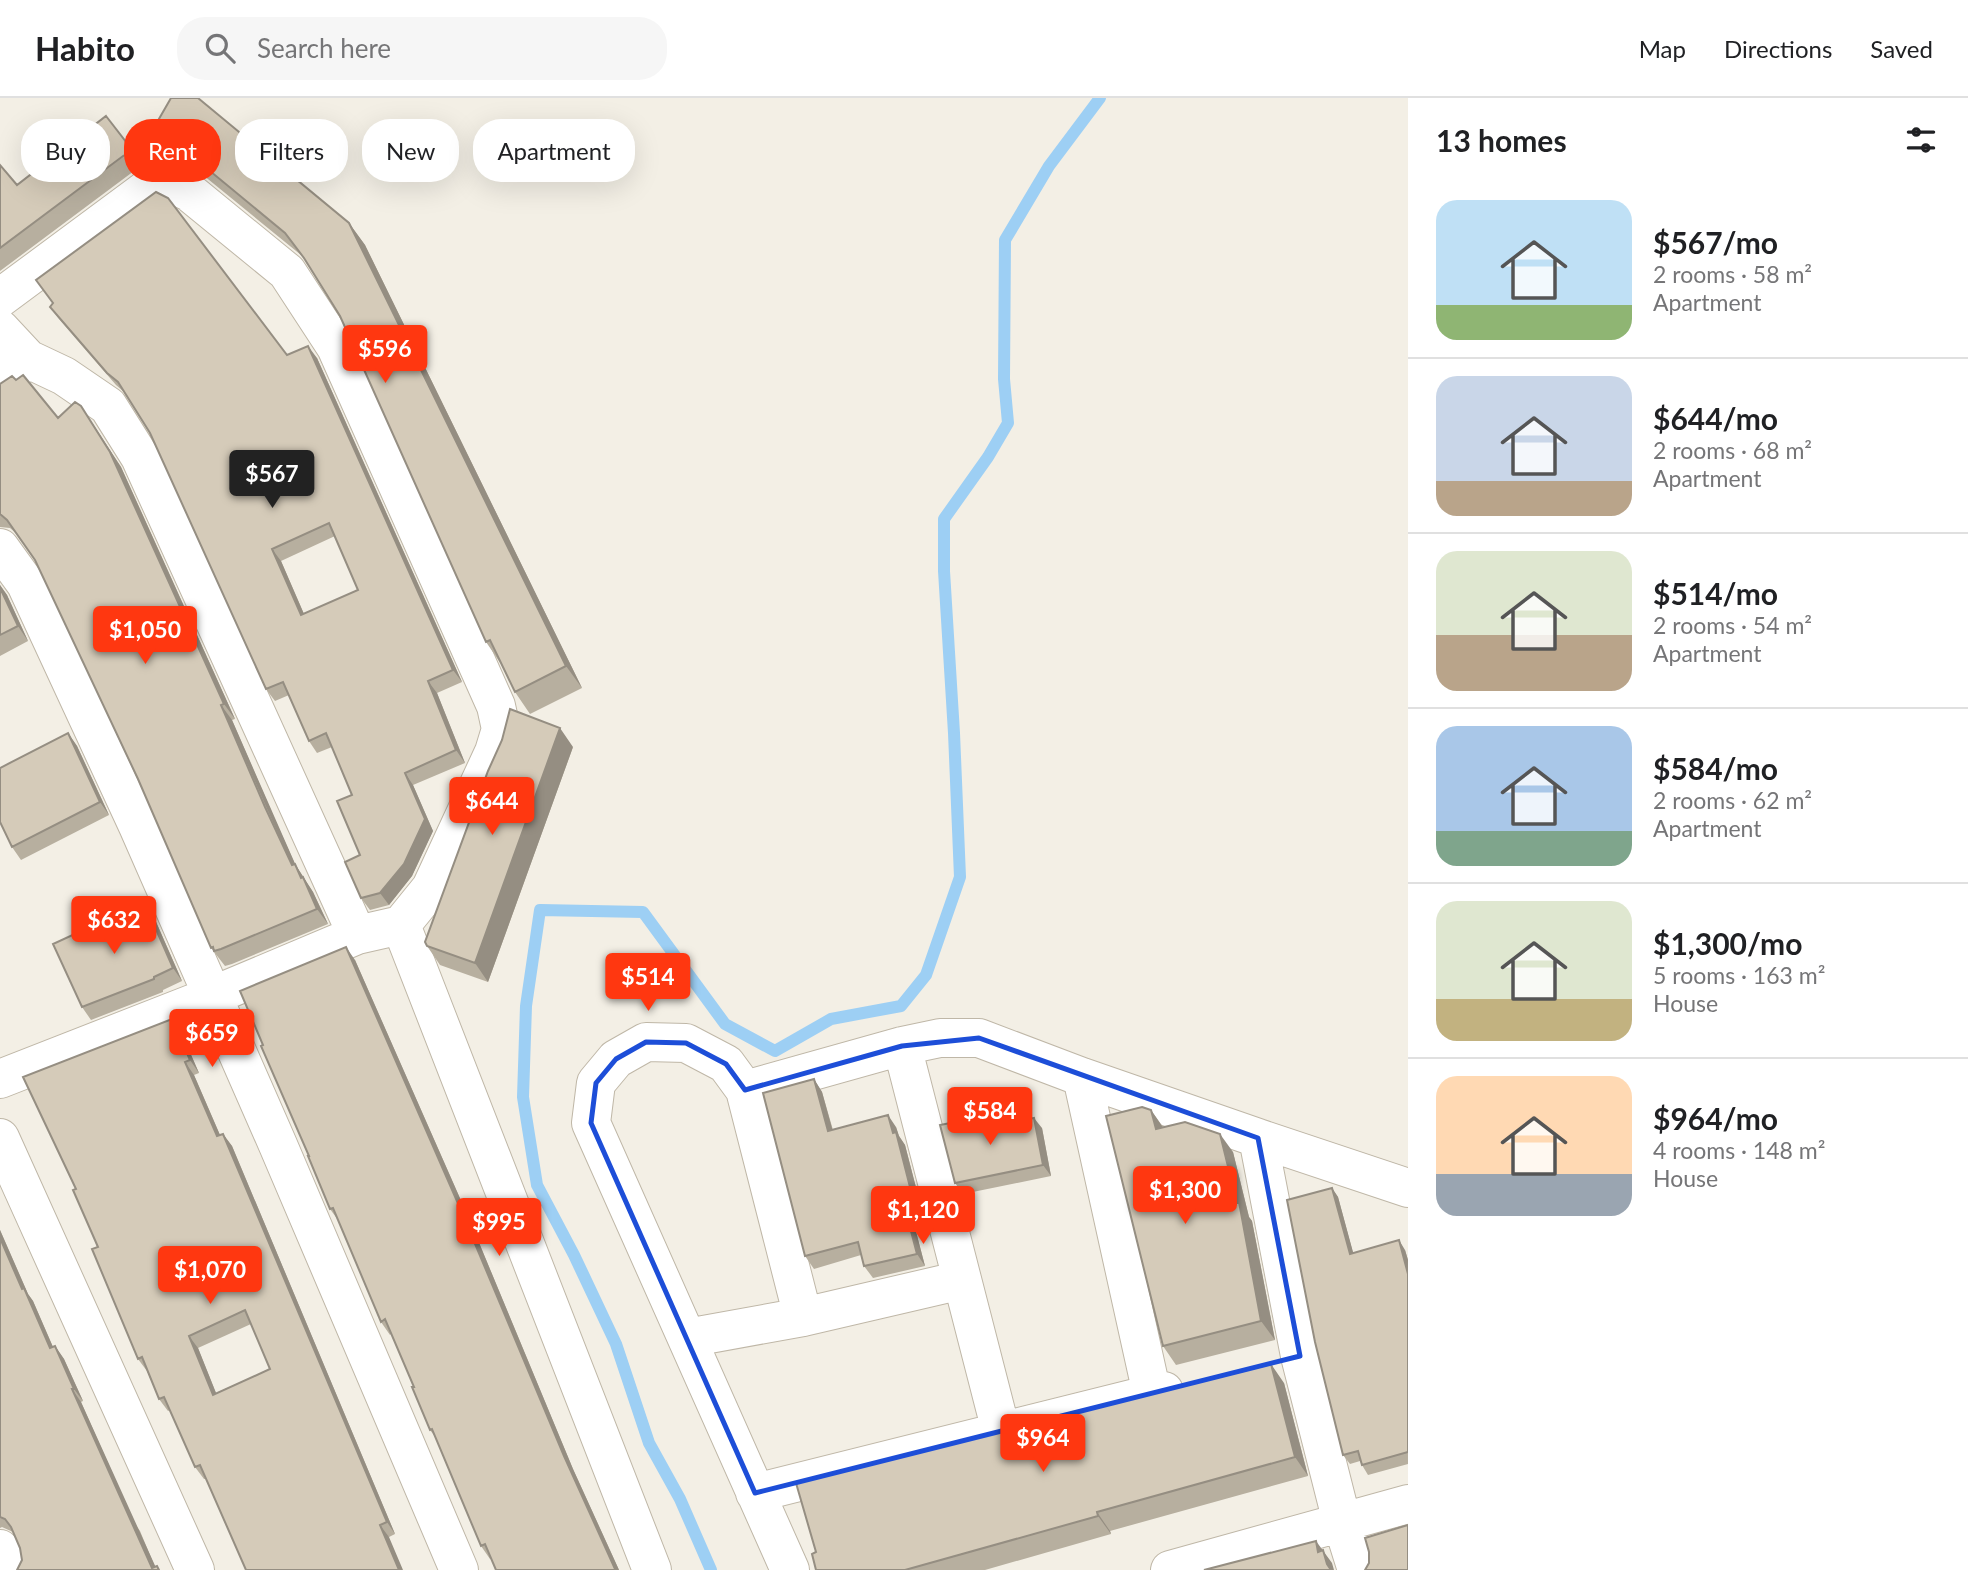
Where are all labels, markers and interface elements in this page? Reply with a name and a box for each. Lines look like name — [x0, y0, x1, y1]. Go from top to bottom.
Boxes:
search box — [177, 17, 667, 80]
text: Habito — [35, 28, 135, 68]
icon: search — [201, 29, 239, 67]
text: Search here — [257, 32, 391, 64]
text: Map — [1639, 34, 1686, 63]
text: Directions — [1724, 34, 1832, 63]
text: Saved — [1870, 34, 1933, 63]
chip: Buy — [21, 119, 110, 182]
chip: Rent — [124, 119, 221, 182]
chip: Filters — [235, 119, 348, 182]
chip: New — [362, 119, 459, 182]
chip: Apartment — [473, 119, 635, 182]
icon: filters — [1902, 121, 1940, 159]
text: 13 homes — [1436, 122, 1567, 158]
text: $567/mo — [1653, 224, 1778, 260]
icon: home — [1492, 228, 1576, 312]
text: 2 rooms · 58 m² — [1653, 260, 1812, 288]
text: Apartment — [1653, 288, 1761, 316]
pin: $596 — [344, 326, 426, 385]
text: $596 — [358, 334, 412, 362]
text: $644/mo — [1653, 400, 1778, 436]
icon: home — [1492, 404, 1576, 488]
text: 2 rooms · 68 m² — [1653, 436, 1812, 464]
pin: $567 — [231, 450, 313, 510]
text: $567 — [245, 459, 299, 487]
text: Apartment — [1653, 464, 1761, 492]
text: $514/mo — [1653, 575, 1778, 611]
icon: home — [1492, 579, 1576, 663]
pin: $1,050 — [88, 606, 202, 666]
text: 2 rooms · 54 m² — [1653, 611, 1812, 639]
text: $1,050 — [109, 615, 181, 643]
text: Apartment — [1653, 639, 1761, 667]
text: $584/mo — [1653, 750, 1778, 786]
icon: home — [1492, 754, 1576, 838]
pin: $644 — [451, 778, 533, 837]
text: $644 — [465, 786, 519, 814]
text: 2 rooms · 62 m² — [1653, 786, 1812, 814]
text: Apartment — [1653, 814, 1761, 842]
pin: $632 — [73, 896, 155, 956]
text: $632 — [87, 905, 141, 933]
text: $1,300/mo — [1653, 925, 1802, 961]
icon: home — [1492, 929, 1576, 1013]
pin: $514 — [607, 954, 689, 1013]
text: 5 rooms · 163 m² — [1653, 961, 1825, 989]
text: $514 — [621, 962, 675, 990]
text: House — [1653, 989, 1718, 1017]
pin: $659 — [171, 1010, 253, 1069]
text: $659 — [185, 1018, 239, 1046]
pin: $584 — [949, 1088, 1031, 1147]
text: $584 — [963, 1096, 1017, 1124]
text: $964/mo — [1653, 1100, 1778, 1136]
icon: home — [1492, 1104, 1576, 1188]
text: 4 rooms · 148 m² — [1653, 1136, 1825, 1164]
text: House — [1653, 1164, 1718, 1192]
pin: $1,300 — [1128, 1166, 1242, 1226]
text: $1,300 — [1149, 1175, 1221, 1203]
pin: $1,120 — [866, 1186, 980, 1246]
text: $1,120 — [887, 1195, 959, 1223]
pin: $995 — [458, 1198, 540, 1258]
text: $995 — [472, 1207, 526, 1235]
pin: $1,070 — [153, 1246, 267, 1306]
text: $1,070 — [174, 1255, 246, 1283]
pin: $964 — [1002, 1414, 1084, 1474]
text: $964 — [1016, 1423, 1070, 1451]

